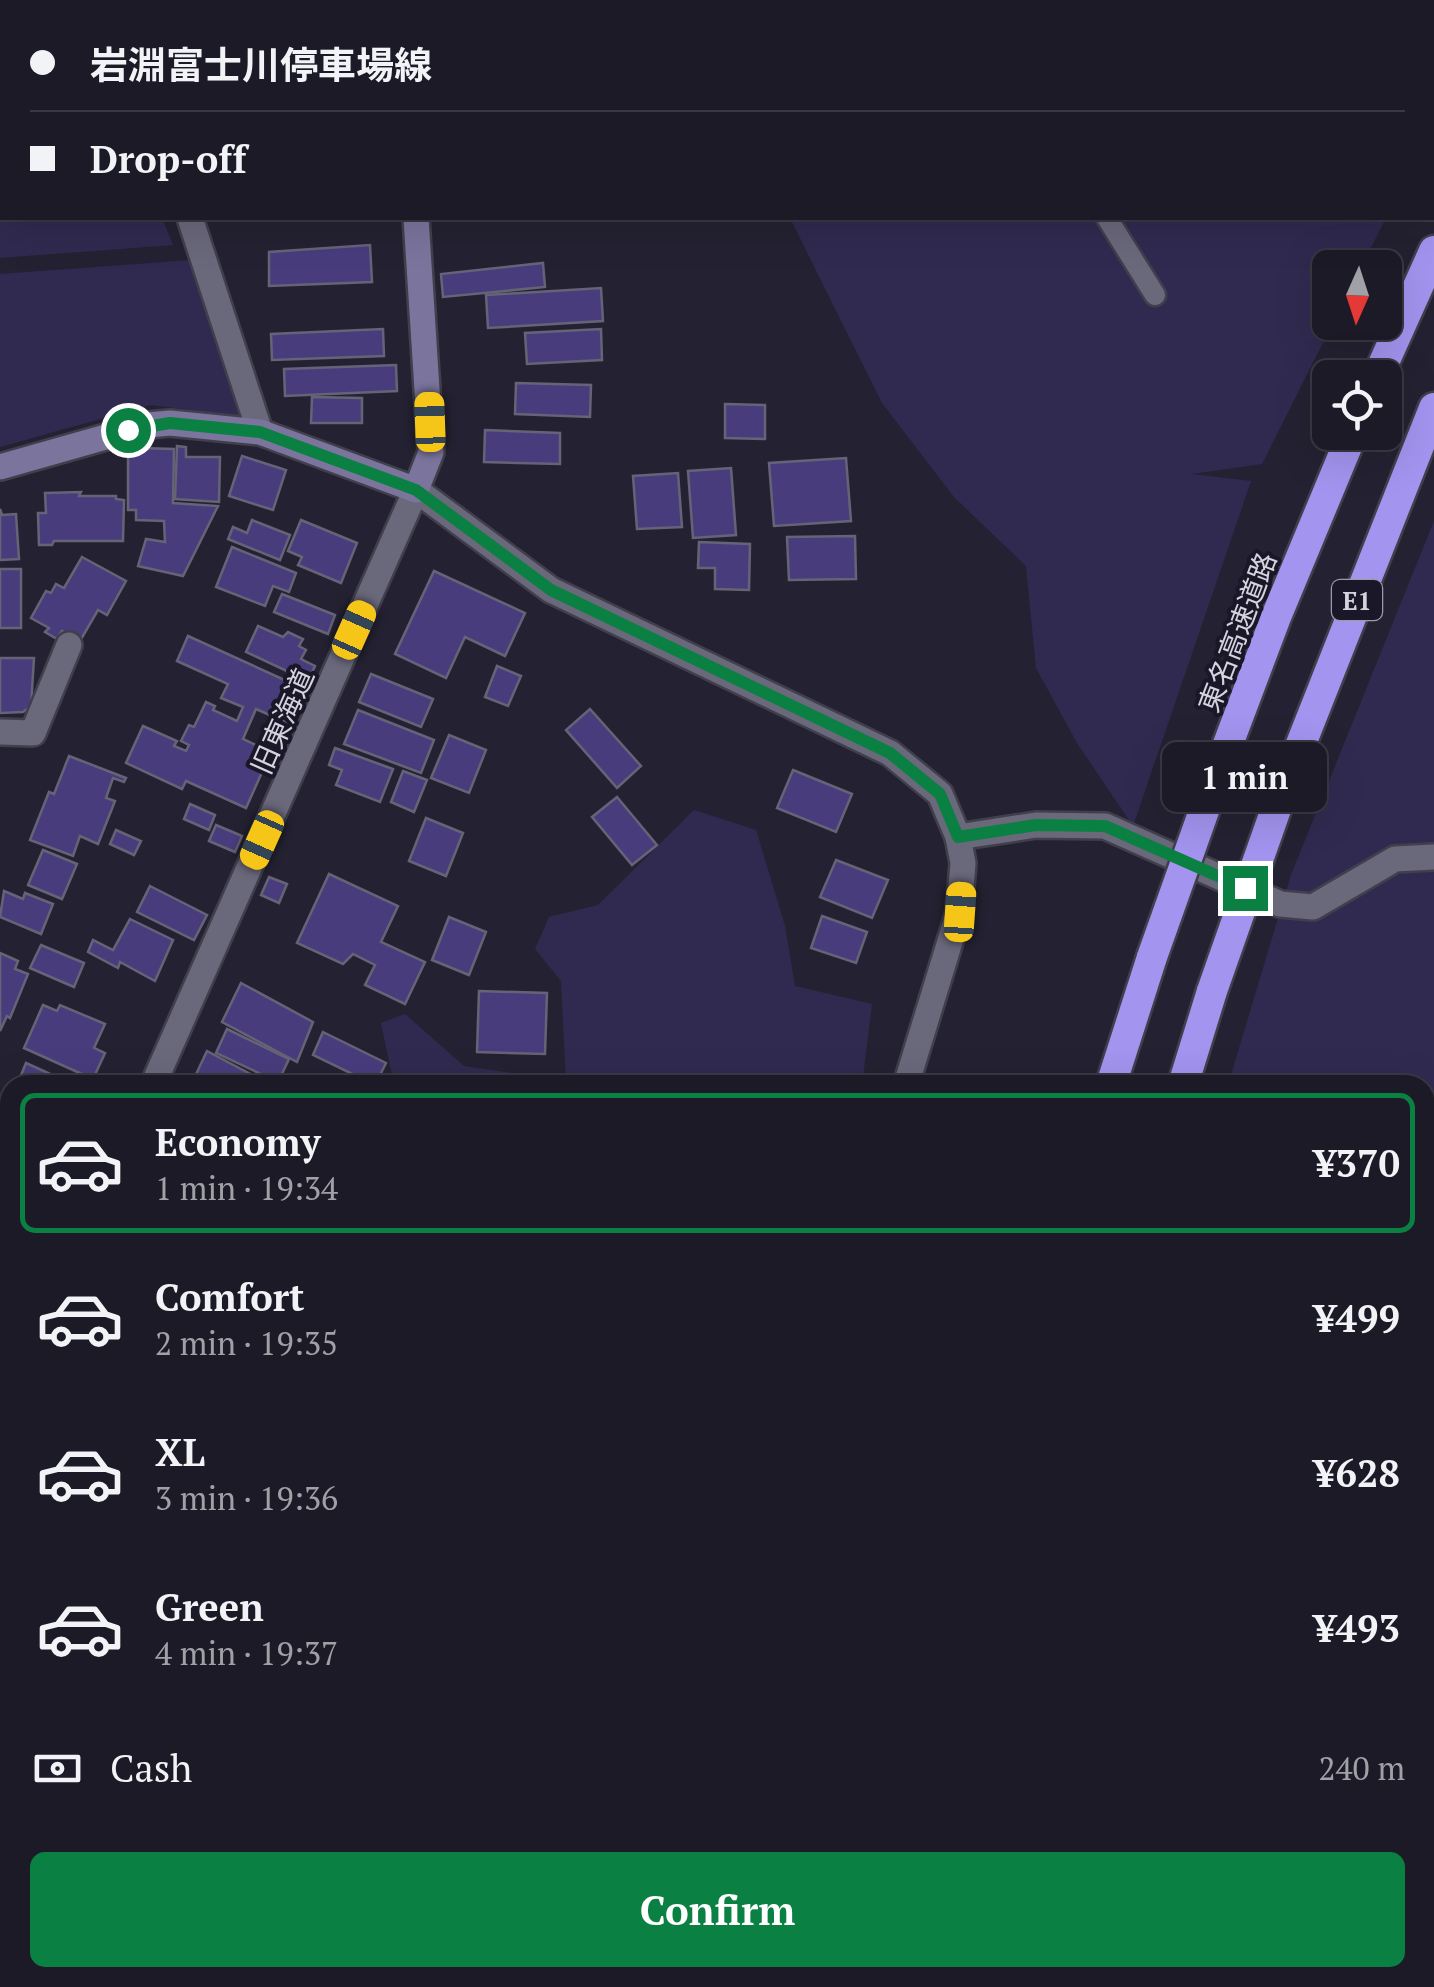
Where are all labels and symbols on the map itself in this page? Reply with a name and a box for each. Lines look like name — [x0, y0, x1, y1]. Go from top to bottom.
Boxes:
north arrow — [1312, 250, 1402, 340]
car — [414, 391, 446, 453]
route start — [106, 408, 151, 453]
street label: 東名高速道路 — [1190, 547, 1284, 717]
road number: E1 — [1332, 580, 1382, 620]
car — [328, 596, 380, 664]
street label: 旧東海道 — [242, 662, 322, 780]
callout: 1 min — [1162, 743, 1328, 813]
car — [236, 806, 288, 874]
route end — [1223, 866, 1268, 911]
car — [943, 881, 977, 943]

